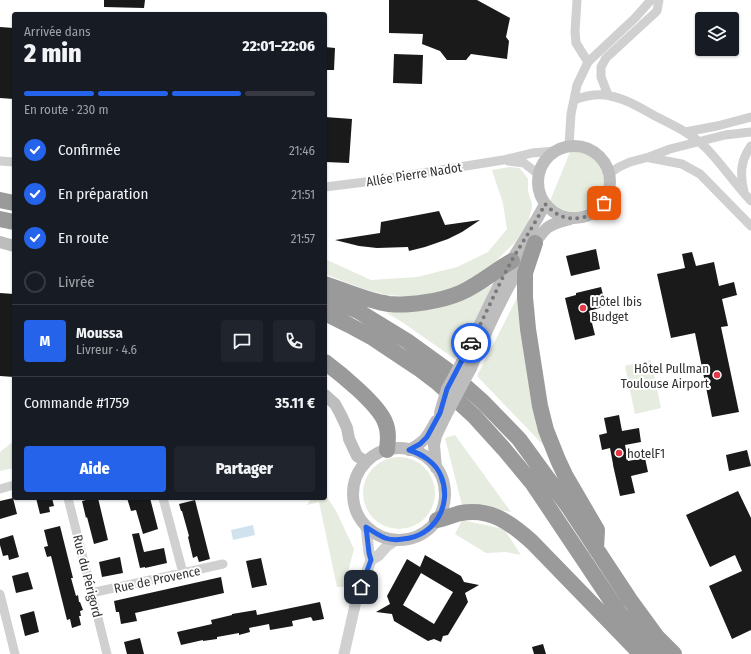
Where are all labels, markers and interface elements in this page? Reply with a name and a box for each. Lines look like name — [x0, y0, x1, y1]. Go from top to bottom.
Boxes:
map controls — [695, 12, 739, 56]
button: layers — [695, 12, 739, 56]
text: Arrivée dans — [24, 24, 91, 39]
text: 22:01–22:06 — [243, 37, 315, 55]
text: 2 min — [24, 38, 82, 69]
text: En route · 230 m — [24, 102, 108, 117]
icon: check — [24, 139, 46, 161]
text: Confirmée — [58, 141, 121, 159]
text: 21:46 — [289, 143, 315, 158]
street label: Allée Pierre Nadot — [365, 159, 464, 189]
icon: check — [24, 183, 46, 205]
text: En préparation — [58, 185, 148, 203]
pin — [587, 186, 621, 220]
text: 21:51 — [291, 187, 315, 202]
icon: bag — [593, 192, 615, 214]
icon: check — [24, 227, 46, 249]
text: En route — [58, 229, 109, 247]
text: 21:57 — [291, 231, 315, 246]
text: Livrée — [58, 273, 95, 291]
place label: Hôtel Ibis Budget — [591, 294, 642, 324]
marker: Hôtel Ibis Budget — [578, 303, 588, 313]
button: chat — [221, 320, 263, 362]
button: phone — [273, 320, 315, 362]
courier — [451, 323, 491, 363]
text: Moussa — [76, 324, 123, 342]
text: M — [40, 332, 50, 350]
icon: car — [460, 332, 482, 354]
text: Livreur · 4.6 — [76, 342, 137, 357]
place label: Hôtel Pullman Toulouse Airport — [621, 361, 710, 391]
marker: Hôtel Pullman Toulouse Airport — [712, 370, 722, 380]
text: Commande #1759 — [24, 394, 129, 412]
text: 35.11 € — [275, 394, 315, 412]
button: Aide — [24, 446, 166, 492]
button: Partager — [174, 446, 315, 492]
place label: hotelF1 — [627, 446, 665, 461]
marker: hotelF1 — [614, 448, 624, 458]
street label: Rue du Périgord — [70, 533, 105, 619]
street label: Rue de Provence — [112, 563, 202, 596]
pin — [344, 570, 378, 604]
icon: home — [350, 576, 372, 598]

